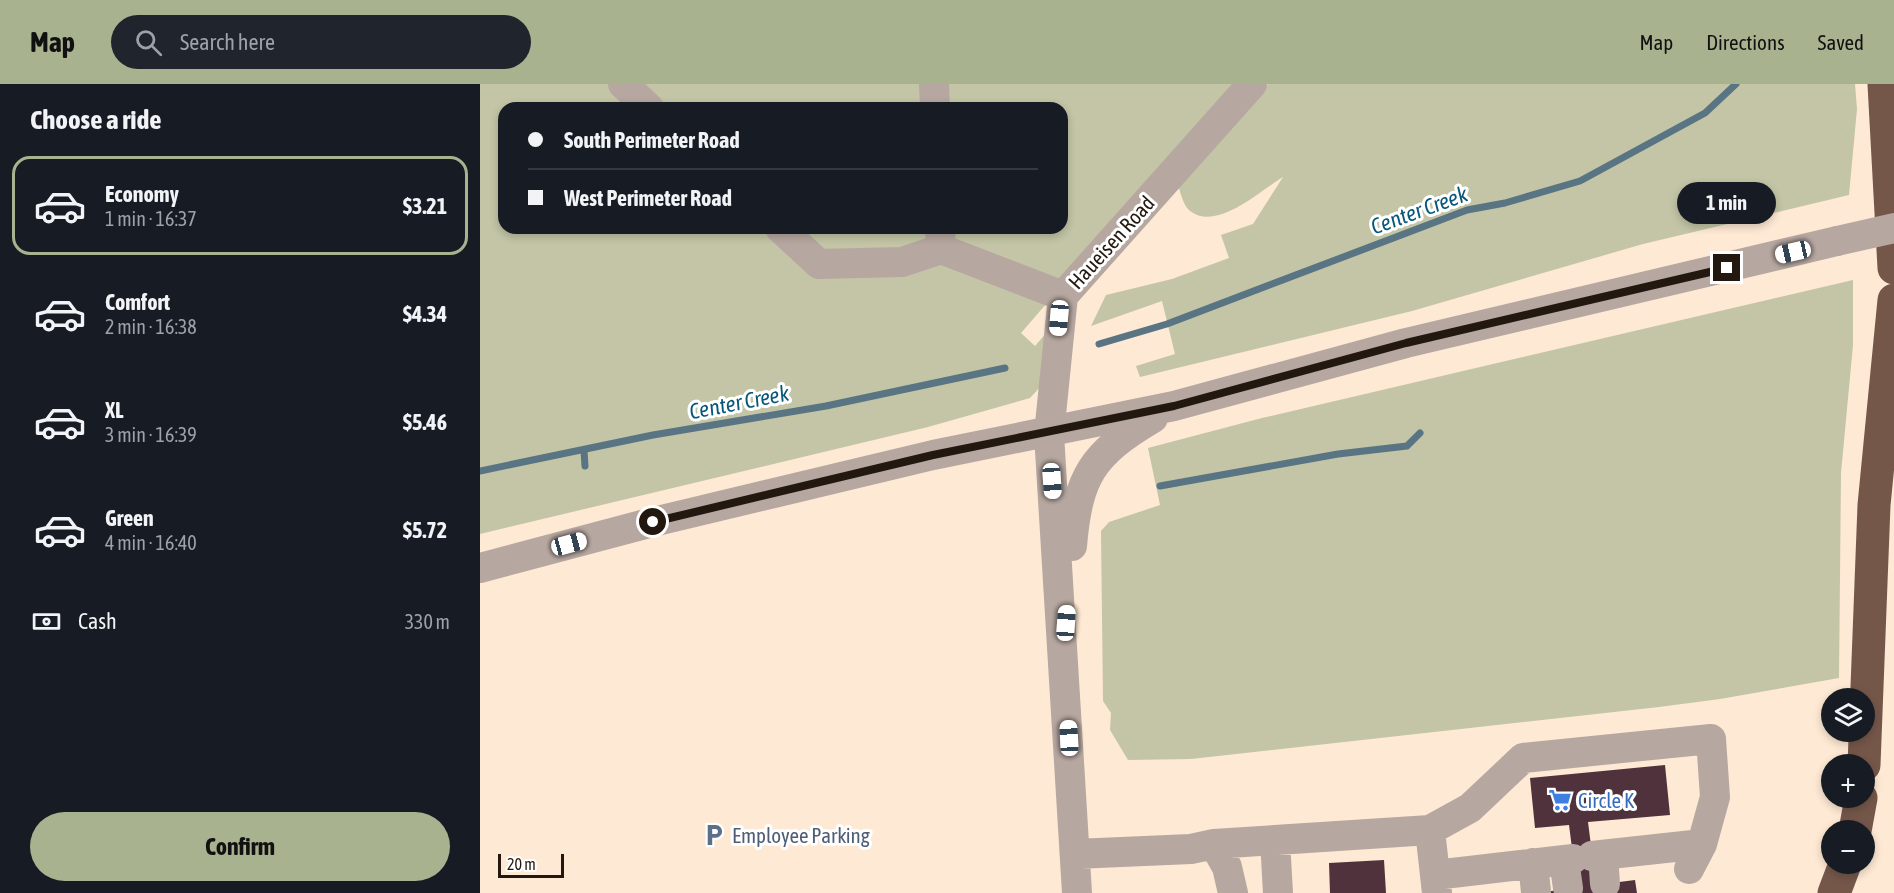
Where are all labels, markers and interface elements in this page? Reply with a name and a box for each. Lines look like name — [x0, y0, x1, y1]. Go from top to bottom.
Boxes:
search box — [111, 15, 531, 69]
text: Map — [30, 26, 75, 58]
icon: search — [132, 26, 165, 59]
text: Search here — [180, 29, 275, 55]
text: Map — [1639, 30, 1673, 54]
text: Directions — [1706, 30, 1785, 54]
text: Saved — [1818, 30, 1864, 54]
text: Choose a ride — [30, 104, 162, 135]
text: South Perimeter Road — [564, 127, 740, 153]
icon: car — [33, 179, 87, 233]
water label: Center Creek — [1367, 180, 1471, 240]
text: Economy — [105, 181, 179, 207]
callout: 1 min — [1678, 181, 1776, 223]
text: West Perimeter Road — [564, 185, 732, 211]
street label: Haueisen Road — [1063, 191, 1159, 293]
text: 1 min — [1706, 191, 1747, 214]
text: $3.21 — [403, 193, 447, 219]
text: 1 min · 16:37 — [105, 207, 197, 230]
car — [1773, 239, 1813, 265]
route end — [1713, 254, 1740, 281]
icon: car — [33, 287, 87, 341]
text: Comfort — [105, 289, 170, 315]
car — [1048, 299, 1070, 337]
text: $4.34 — [403, 301, 447, 327]
text: 2 min · 16:38 — [105, 315, 197, 338]
water label: Center Creek — [687, 380, 791, 424]
icon: car — [33, 395, 87, 449]
text: XL — [105, 397, 123, 423]
text: $5.46 — [403, 409, 447, 435]
text: 3 min · 16:39 — [105, 423, 197, 446]
car — [1042, 462, 1062, 500]
icon: car — [33, 503, 87, 557]
text: Green — [105, 505, 154, 531]
route start — [639, 508, 666, 535]
text: $5.72 — [403, 517, 447, 543]
text: 4 min · 16:40 — [105, 531, 197, 554]
car — [549, 531, 589, 557]
car — [1056, 604, 1076, 642]
icon: cash — [30, 605, 63, 638]
text: Cash — [78, 608, 117, 634]
text: 330 m — [405, 610, 450, 633]
map controls — [1821, 688, 1875, 874]
button: layers — [1821, 688, 1875, 742]
car — [1059, 720, 1079, 756]
button: + — [1821, 754, 1875, 808]
supermarket icon: Circle K — [1547, 787, 1573, 813]
place label: Circle K — [1578, 788, 1635, 812]
button: Confirm — [30, 812, 450, 881]
button: − — [1821, 820, 1875, 874]
parking icon: Employee Parking — [701, 822, 727, 848]
place label: Employee Parking — [732, 823, 870, 847]
scale bar — [498, 851, 564, 878]
text: 20 m — [507, 855, 536, 873]

